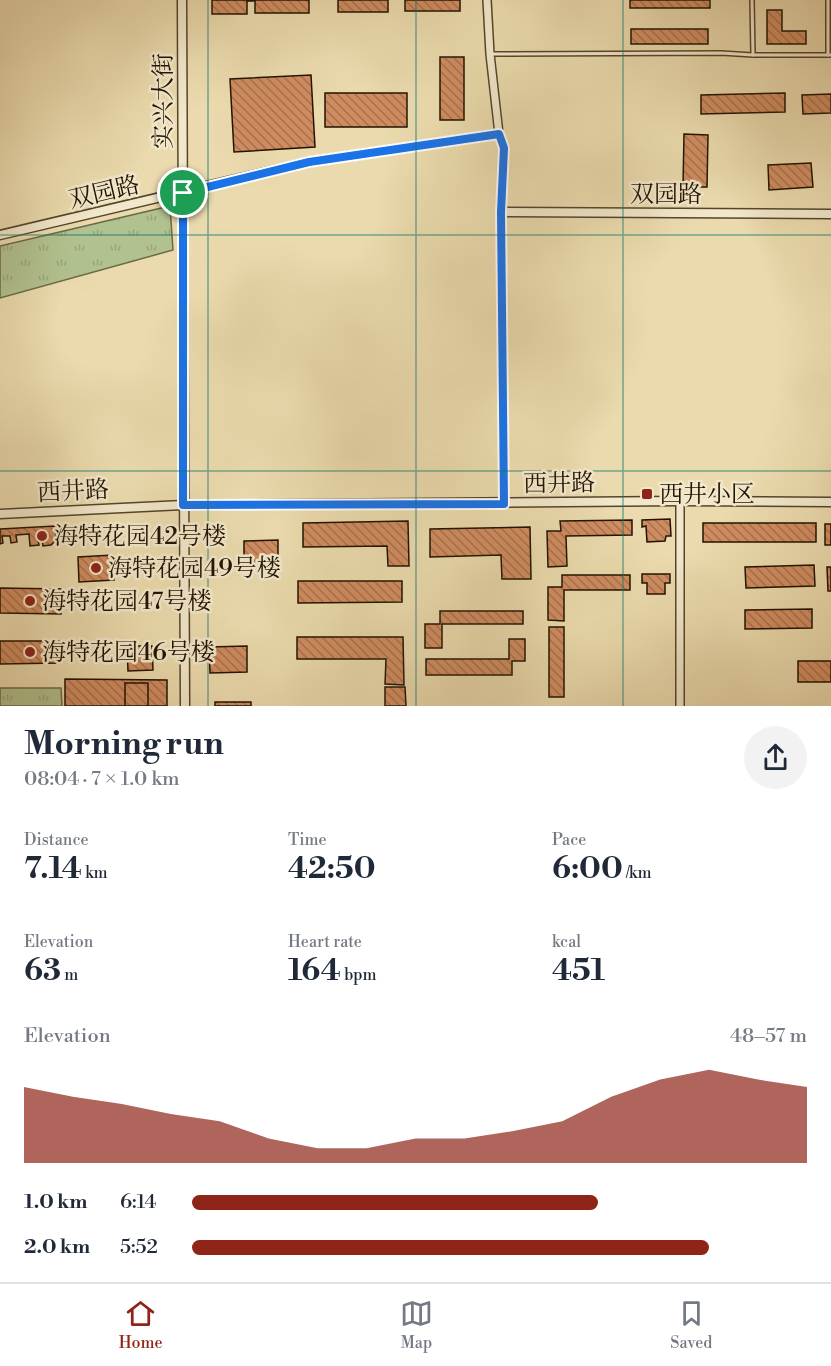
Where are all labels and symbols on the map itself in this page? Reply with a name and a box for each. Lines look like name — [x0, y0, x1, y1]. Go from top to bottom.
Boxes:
street label: 实兴大街 — [149, 53, 179, 149]
pin — [157, 167, 208, 218]
street label: 双园路 — [66, 170, 143, 216]
street label: 双园路 — [630, 180, 702, 210]
street label: 西井路 — [523, 468, 595, 500]
street label: 西井路 — [36, 475, 110, 509]
place label: 西井小区 — [659, 480, 755, 510]
marker: 西井小区 — [640, 487, 654, 501]
place label: 海特花园42号楼 — [54, 522, 226, 552]
marker: 海特花园42号楼 — [35, 529, 49, 543]
place label: 海特花园49号楼 — [108, 554, 281, 584]
marker: 海特花园49号楼 — [89, 561, 103, 575]
place label: 海特花园47号楼 — [42, 587, 211, 617]
marker: 海特花园47号楼 — [23, 594, 37, 608]
place label: 海特花园46号楼 — [42, 638, 215, 668]
marker: 海特花园46号楼 — [23, 645, 37, 659]

